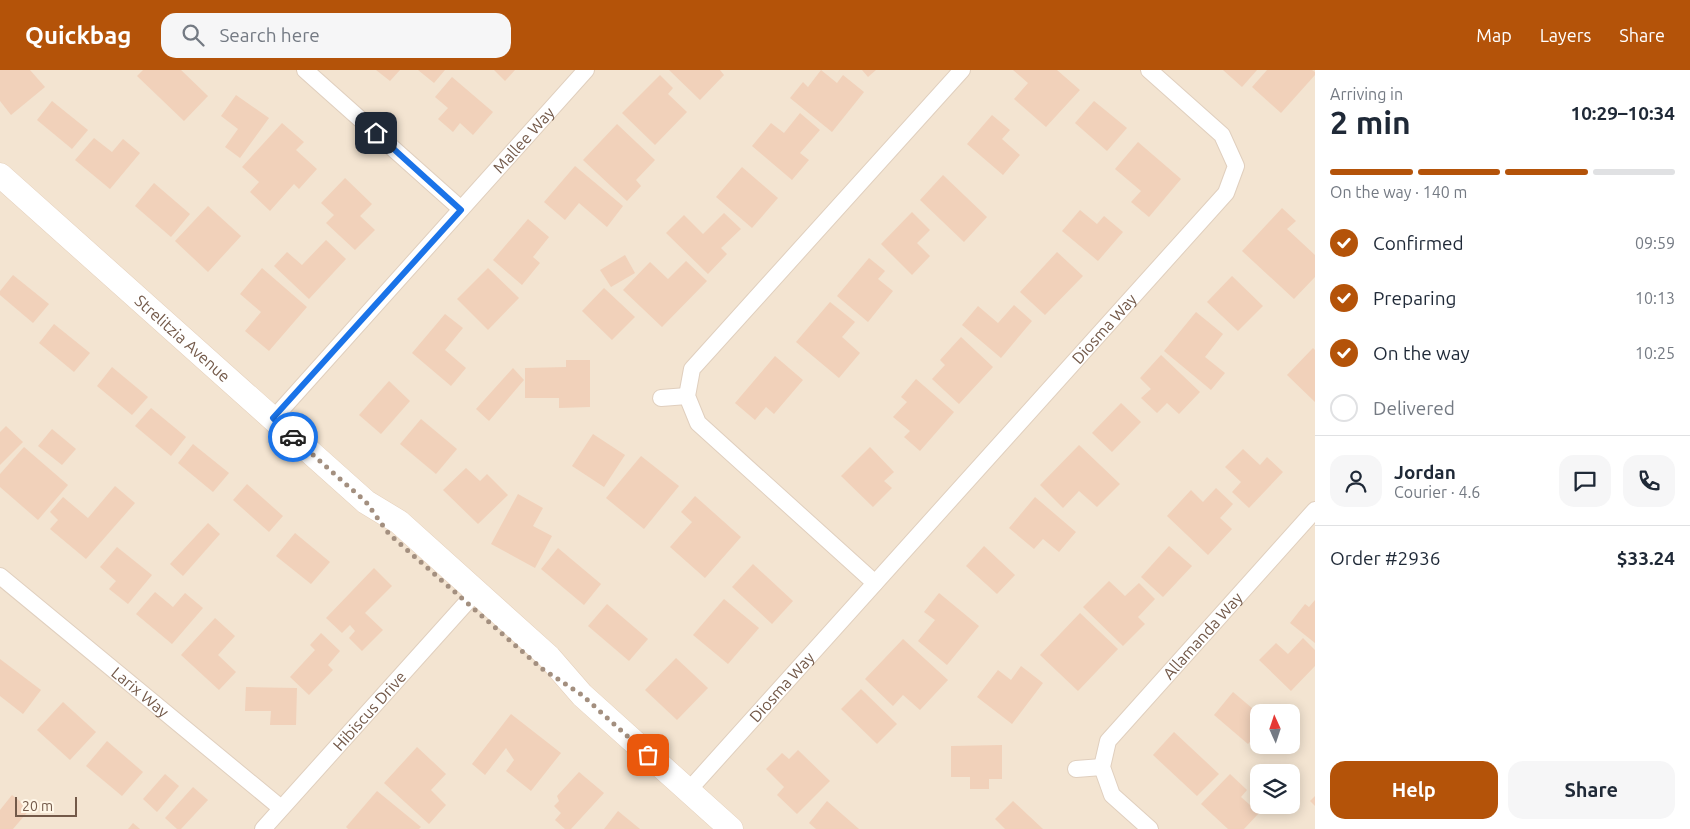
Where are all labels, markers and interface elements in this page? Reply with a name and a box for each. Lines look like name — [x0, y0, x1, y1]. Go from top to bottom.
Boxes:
search box — [161, 13, 511, 58]
icon: search — [179, 21, 207, 49]
text: Quickbag — [25, 22, 131, 49]
text: Search here — [219, 24, 320, 46]
text: Map — [1476, 25, 1512, 45]
text: Layers — [1540, 25, 1591, 45]
text: Share — [1619, 25, 1665, 45]
text: Arriving in — [1330, 85, 1403, 103]
text: 10:29–10:34 — [1570, 102, 1675, 124]
street label: Mallee Way — [489, 103, 558, 176]
text: 2 min — [1330, 104, 1411, 140]
pin — [355, 112, 397, 154]
icon: home — [362, 119, 390, 147]
text: On the way · 140 m — [1330, 183, 1467, 201]
icon: check — [1330, 229, 1358, 257]
text: Confirmed — [1373, 232, 1464, 254]
text: 09:59 — [1635, 234, 1675, 252]
icon: check — [1330, 284, 1358, 312]
text: Preparing — [1373, 287, 1457, 309]
text: 10:13 — [1635, 289, 1675, 307]
street label: Diosma Way — [1068, 290, 1140, 367]
street label: Strelitzia Avenue — [132, 291, 234, 385]
icon: check — [1330, 339, 1358, 367]
text: On the way — [1373, 342, 1470, 364]
text: 10:25 — [1635, 344, 1675, 362]
text: Delivered — [1373, 397, 1455, 419]
courier — [268, 412, 318, 462]
icon: car — [279, 423, 307, 451]
button: person — [1330, 455, 1382, 507]
button: chat — [1559, 455, 1611, 507]
button: phone — [1623, 455, 1675, 507]
text: Jordan — [1394, 461, 1456, 483]
text: Courier · 4.6 — [1394, 483, 1480, 501]
text: Order #2936 — [1330, 547, 1440, 569]
text: $33.24 — [1617, 547, 1675, 569]
street label: Allamanda Way — [1159, 588, 1246, 683]
street label: Diosma Way — [746, 648, 818, 726]
street label: Larix Way — [108, 663, 173, 721]
street label: Hibiscus Drive — [329, 667, 410, 754]
north arrow — [1250, 704, 1300, 754]
map controls — [1250, 704, 1300, 814]
pin — [627, 734, 669, 776]
icon: bag — [634, 741, 662, 769]
button: Help — [1330, 761, 1498, 819]
button: Share — [1508, 761, 1675, 819]
button: layers — [1250, 764, 1300, 814]
scale bar — [15, 794, 78, 817]
text: 20 m — [22, 798, 53, 814]

